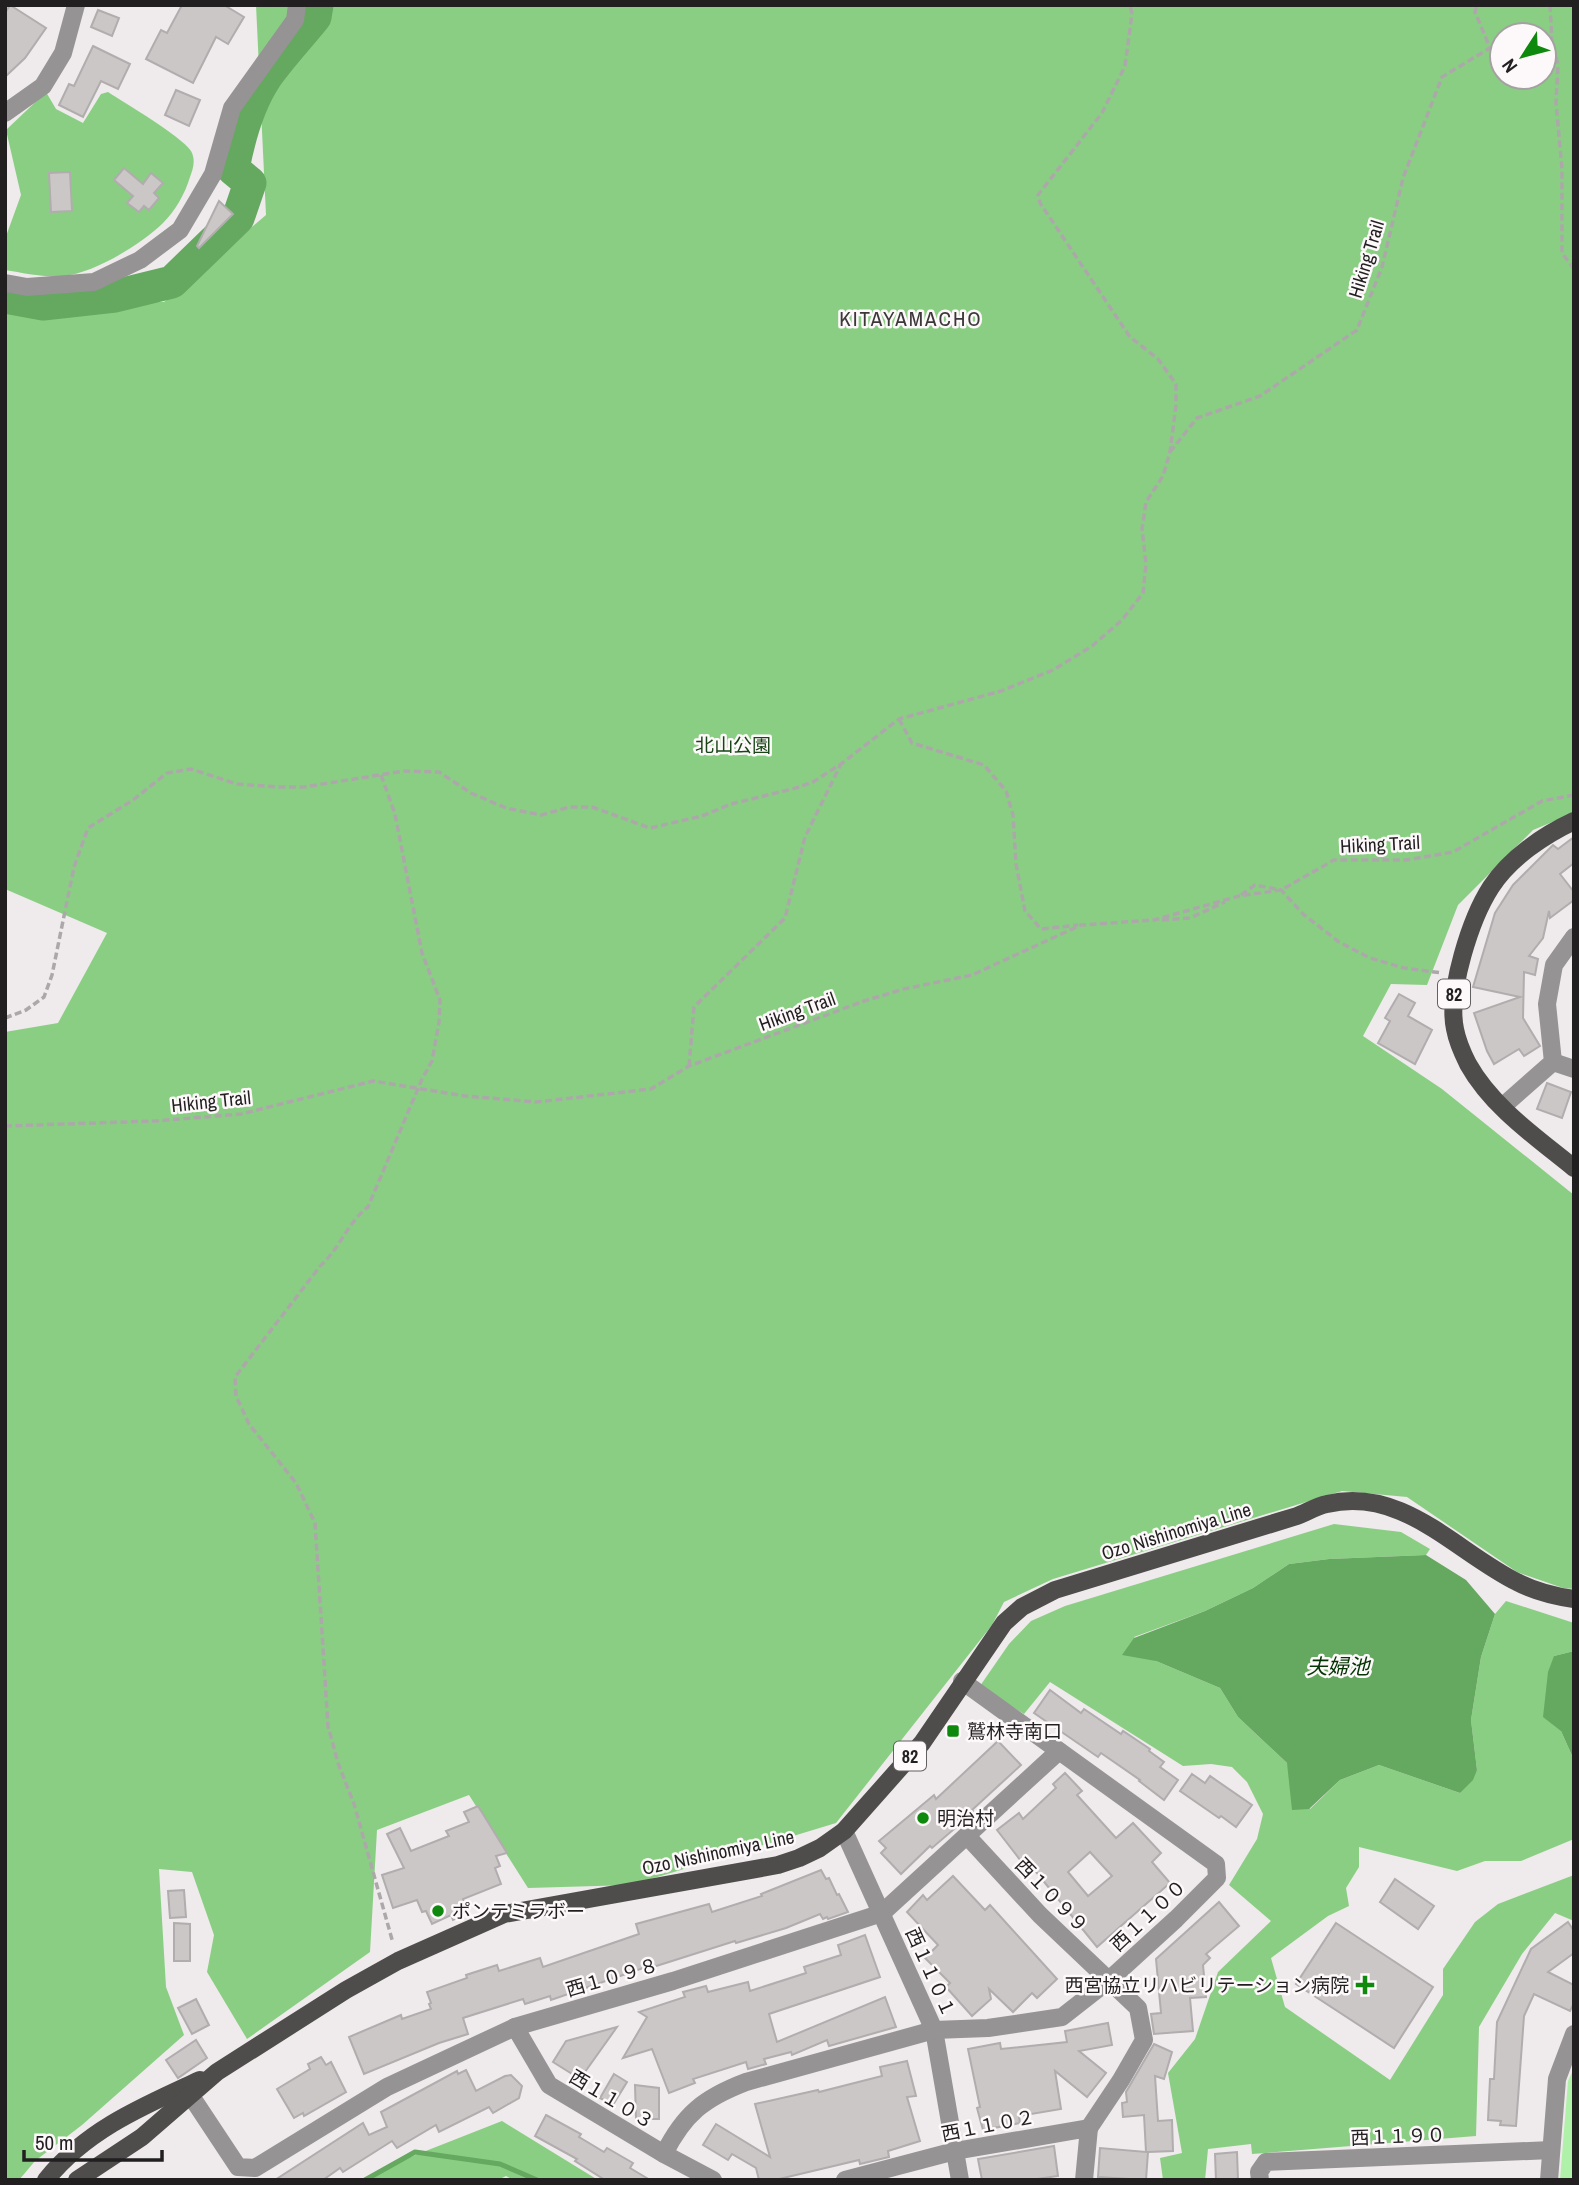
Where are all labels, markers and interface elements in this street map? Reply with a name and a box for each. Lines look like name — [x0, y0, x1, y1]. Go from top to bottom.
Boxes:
north arrow — [1488, 21, 1558, 91]
text: N — [1495, 54, 1523, 78]
street label: Hiking Trail — [1342, 217, 1390, 301]
district label: KITAYAMACHO — [839, 304, 983, 333]
park label: 北山公園 — [695, 732, 771, 758]
street label: Hiking Trail — [1340, 829, 1420, 859]
road number: 82 — [1438, 979, 1470, 1009]
street label: Hiking Trail — [755, 985, 839, 1037]
street label: Hiking Trail — [170, 1084, 252, 1118]
street label: Ozo Nishinomiya Line — [1098, 1496, 1254, 1566]
water label: 夫婦池 — [1307, 1652, 1371, 1681]
place label: 鷲林寺南口 — [967, 1718, 1062, 1744]
marker: 鷲林寺南口 — [945, 1723, 961, 1739]
road number: 82 — [894, 1742, 926, 1770]
place label: 明治村 — [937, 1805, 994, 1831]
marker: 明治村 — [915, 1810, 931, 1826]
street label: Ozo Nishinomiya Line — [639, 1823, 797, 1881]
street label: 西１０９９ — [1010, 1852, 1094, 1938]
street label: 西１１００ — [1104, 1873, 1192, 1957]
place label: ポンテミラボー — [452, 1898, 585, 1924]
marker: ポンテミラボー — [430, 1903, 446, 1919]
street label: 西１１０１ — [900, 1923, 962, 2021]
street label: 西１０９８ — [563, 1951, 661, 2003]
place label: 西宮協立リハビリテーション病院 — [1064, 1972, 1349, 1998]
marker: 西宮協立リハビリテーション病院 — [1355, 1975, 1375, 1995]
street label: 西１１０３ — [565, 2063, 659, 2135]
street label: 西１１０２ — [939, 2103, 1037, 2147]
scale bar — [24, 2118, 163, 2162]
street label: 西１１９０ — [1350, 2121, 1446, 2151]
text: 50 m — [35, 2128, 73, 2157]

